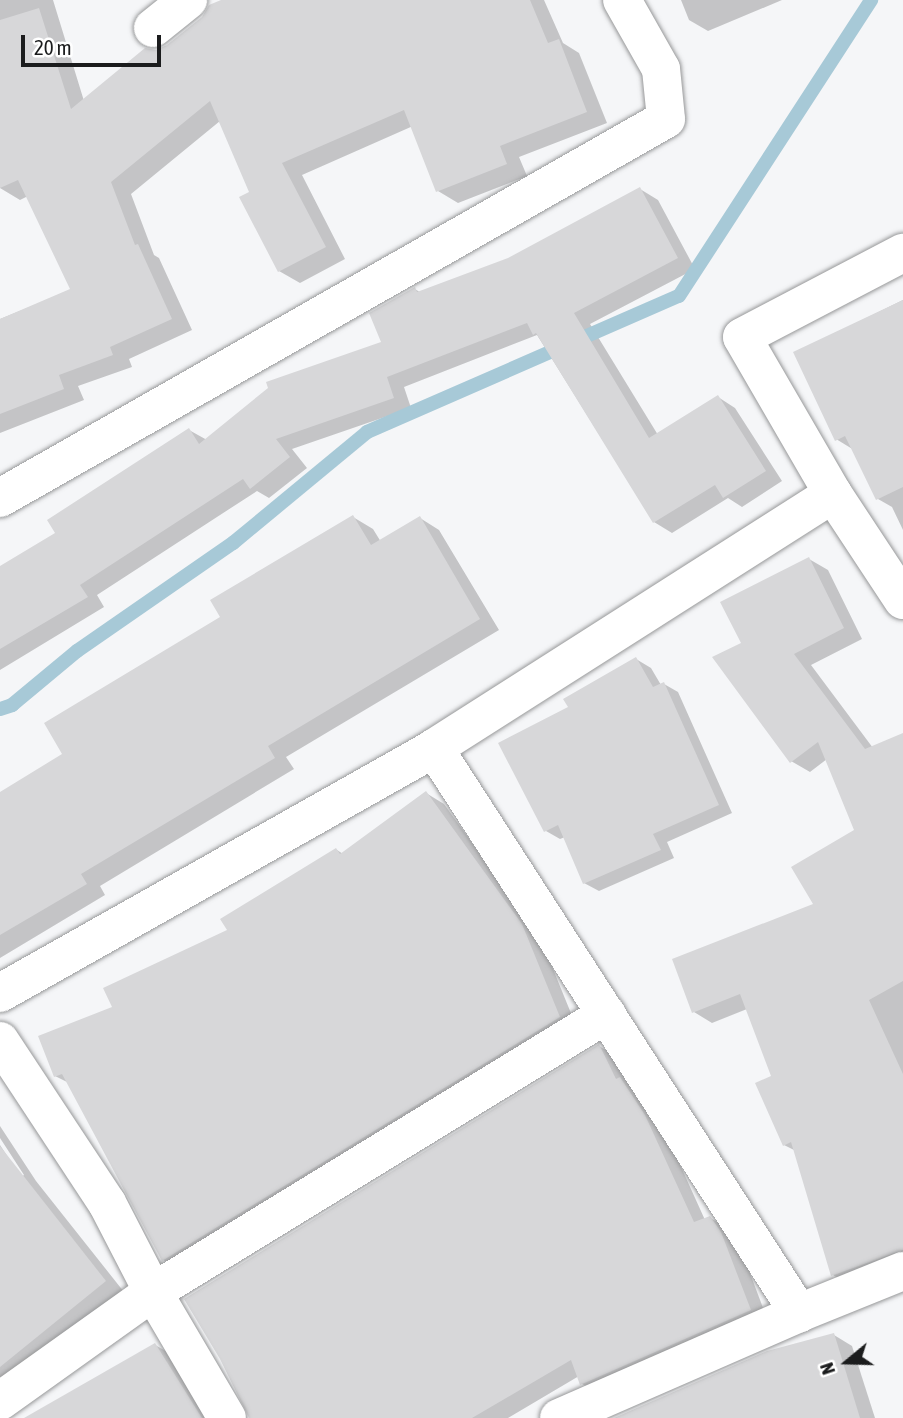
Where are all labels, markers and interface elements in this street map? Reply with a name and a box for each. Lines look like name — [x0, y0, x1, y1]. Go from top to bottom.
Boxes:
scale bar — [24, 21, 164, 65]
text: 20 m — [34, 35, 72, 59]
north arrow — [812, 1327, 882, 1397]
text: N — [815, 1360, 839, 1378]

